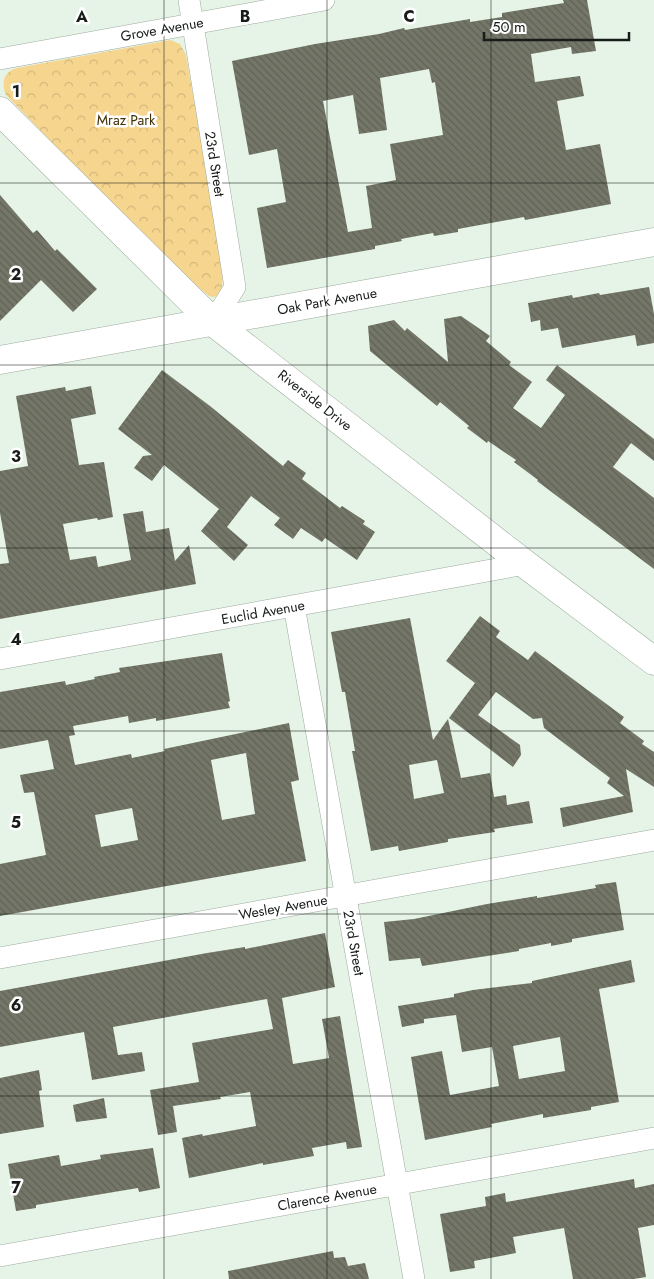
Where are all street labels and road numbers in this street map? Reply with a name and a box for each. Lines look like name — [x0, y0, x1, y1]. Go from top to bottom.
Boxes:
street label: Grove Avenue — [119, 12, 205, 46]
street label: 23rd Street — [200, 130, 230, 199]
street label: Oak Park Avenue — [276, 282, 378, 320]
street label: Riverside Drive — [274, 365, 356, 435]
street label: Euclid Avenue — [220, 595, 306, 629]
street label: Wesley Avenue — [237, 889, 329, 925]
street label: 23rd Street — [338, 909, 370, 978]
street label: Clarence Avenue — [276, 1178, 378, 1216]

